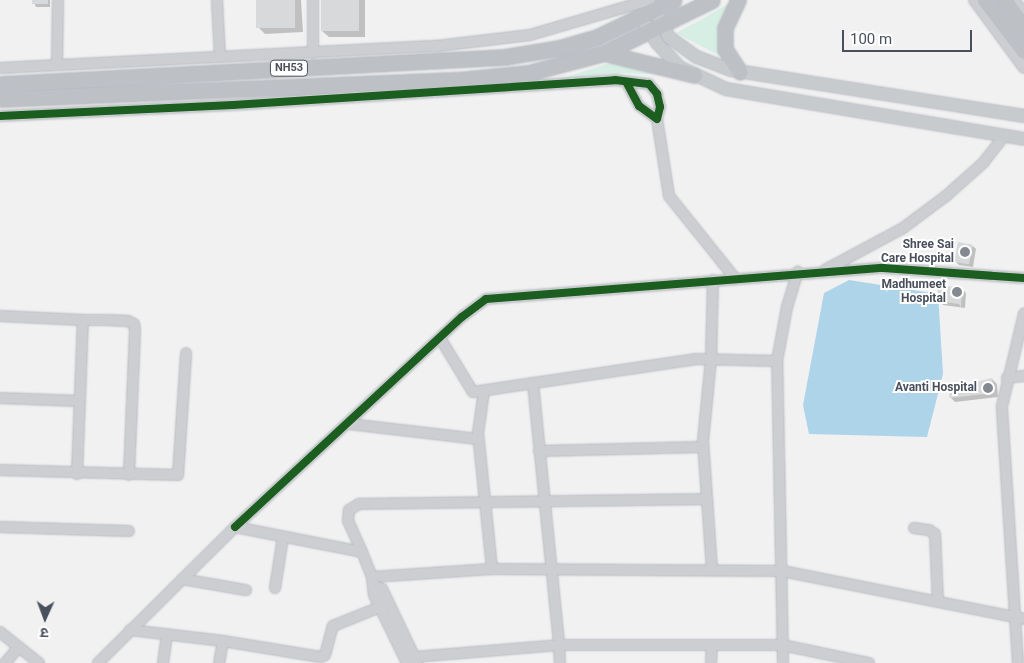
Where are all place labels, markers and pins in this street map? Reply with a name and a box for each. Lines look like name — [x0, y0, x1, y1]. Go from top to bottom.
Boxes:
place label: Shree Sai Care Hospital — [881, 238, 954, 266]
marker: Shree Sai Care Hospital — [958, 245, 972, 259]
place label: Madhumeet Hospital — [881, 278, 946, 306]
marker: Madhumeet Hospital — [950, 285, 964, 299]
place label: Avanti Hospital — [895, 381, 977, 395]
marker: Avanti Hospital — [981, 381, 995, 395]

